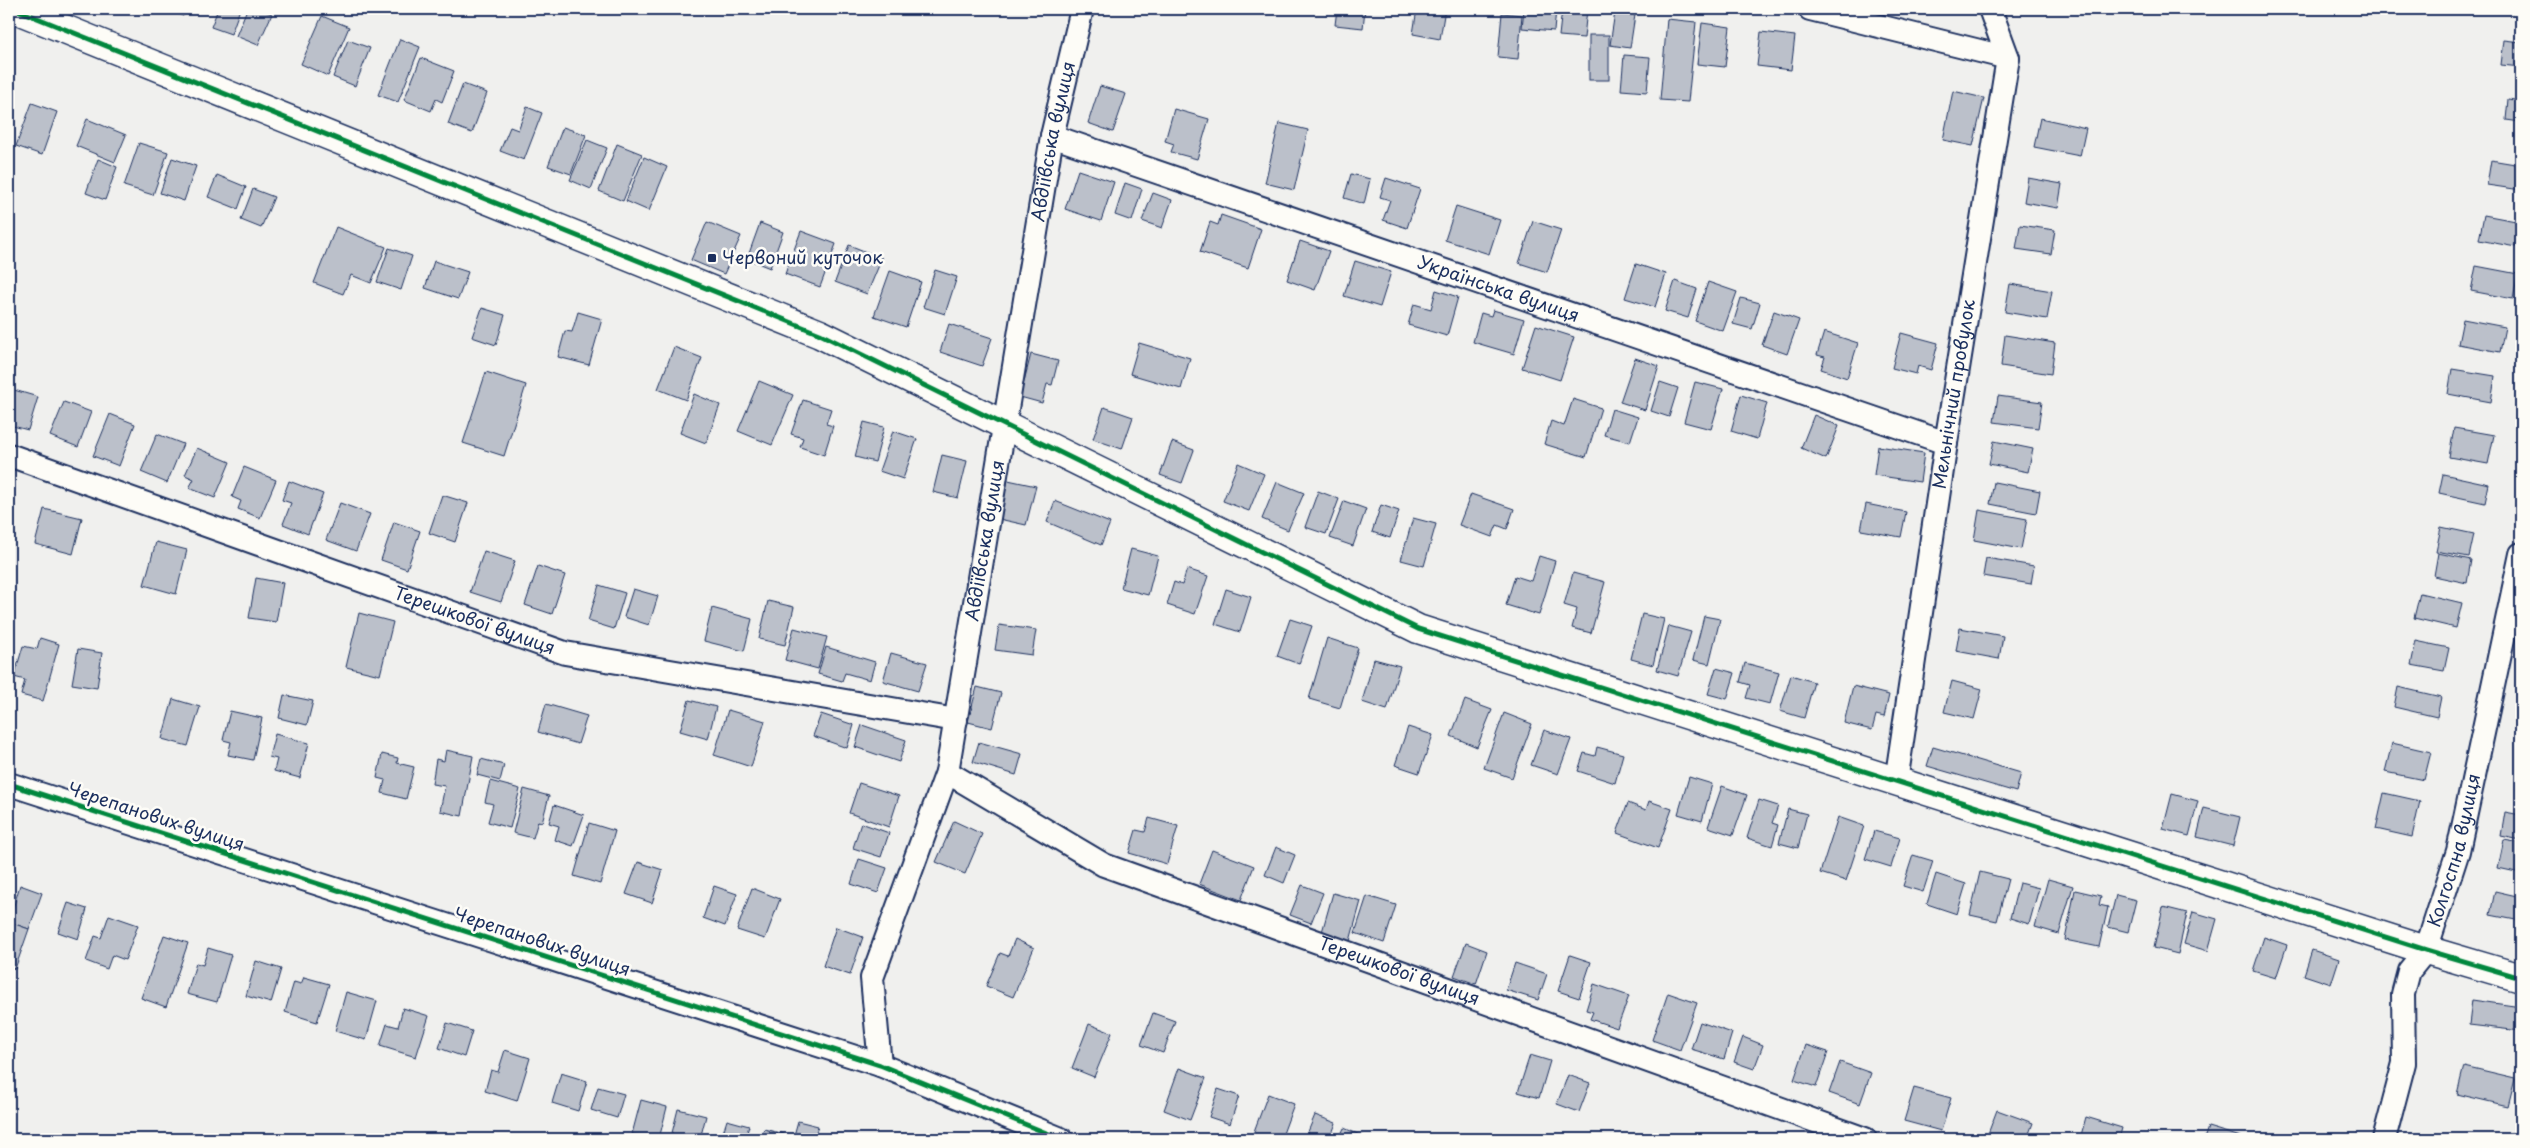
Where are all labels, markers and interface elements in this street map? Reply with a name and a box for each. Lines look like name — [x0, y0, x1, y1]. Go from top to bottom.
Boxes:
street label: Авдіївська вулиця — [1023, 58, 1081, 223]
place label: Червоний куточок — [722, 243, 883, 270]
street label: Українська вулиця — [1414, 248, 1583, 328]
marker: Червоний куточок — [706, 252, 718, 264]
street label: Мельнiчний провулок — [1924, 297, 1981, 491]
street label: Авдіївська вулиця — [957, 458, 1010, 623]
street label: Терешкової вулиця — [390, 578, 559, 660]
street label: Колгоспна вулиця — [2419, 771, 2486, 930]
street label: Черепанових вулиця — [65, 774, 248, 857]
street label: Черепанових вулиця — [451, 899, 634, 982]
street label: Терешкової вулиця — [1315, 928, 1484, 1011]

